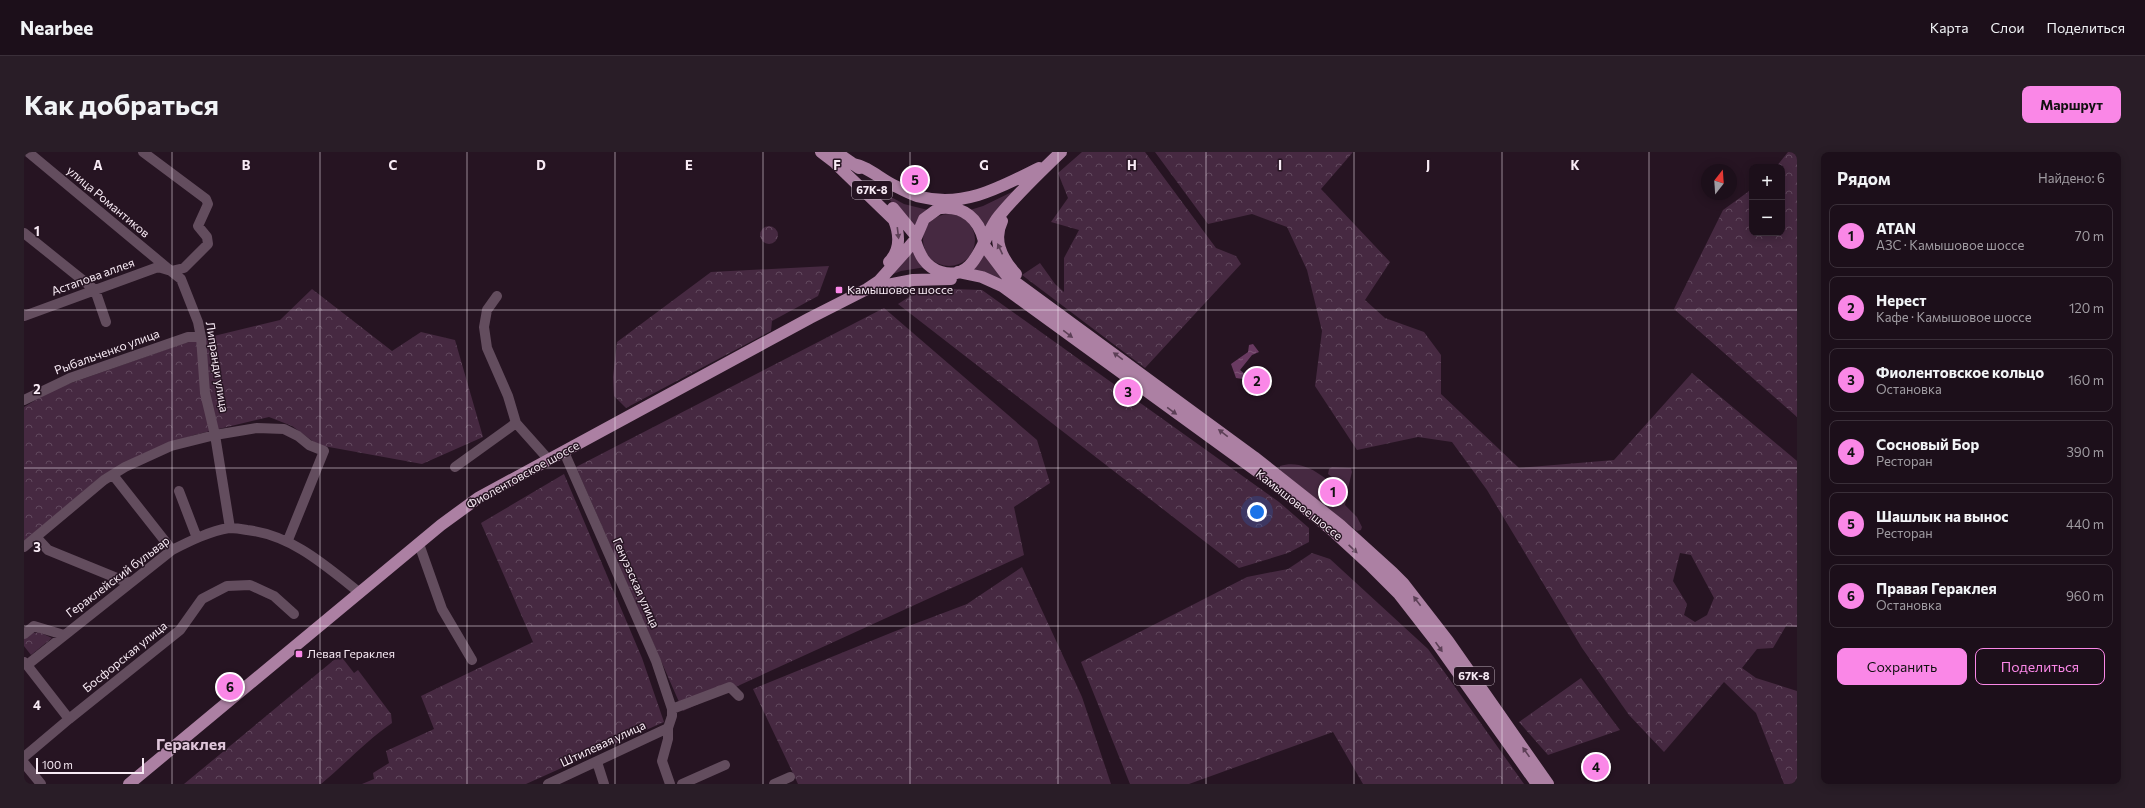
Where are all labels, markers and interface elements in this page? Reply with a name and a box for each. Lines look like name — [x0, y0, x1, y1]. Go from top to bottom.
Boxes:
text: Nearbee — [20, 16, 93, 39]
text: Карта — [1930, 19, 1968, 36]
text: Слои — [1990, 19, 2025, 36]
text: Поделиться — [2047, 19, 2125, 36]
button: Маршрут — [2022, 86, 2121, 123]
text: Как добраться — [24, 87, 219, 121]
text: A — [93, 157, 103, 173]
text: B — [242, 157, 251, 173]
text: C — [389, 157, 398, 173]
text: D — [536, 157, 546, 173]
text: E — [685, 157, 693, 173]
text: F — [833, 157, 841, 173]
text: G — [979, 157, 989, 173]
text: H — [1127, 157, 1137, 173]
text: I — [1278, 157, 1282, 173]
text: J — [1426, 157, 1430, 173]
text: K — [1570, 157, 1580, 173]
street label: улица Романтиков — [65, 163, 153, 240]
north arrow — [1701, 164, 1737, 200]
map controls — [1749, 164, 1785, 236]
button: + — [1749, 164, 1785, 200]
pin: 5 — [902, 165, 928, 195]
text: Рядом — [1837, 168, 1891, 189]
text: Найдено: 6 — [2038, 170, 2105, 186]
road number: 67К-8 — [852, 181, 892, 199]
button: − — [1749, 200, 1785, 236]
text: ATAN — [1876, 219, 1916, 237]
text: 1 — [34, 223, 40, 239]
one-way arrow — [894, 227, 901, 240]
text: 1 — [1848, 228, 1854, 244]
text: 70 m — [2075, 228, 2104, 244]
text: АЗС · Камышовое шоссе — [1876, 237, 2024, 253]
one-way arrow — [997, 243, 1003, 255]
street label: Астапова аллея — [49, 255, 136, 298]
place label: Камышовое шоссе — [847, 282, 953, 296]
marker: Камышовое шоссе — [834, 285, 844, 295]
text: Нерест — [1876, 291, 1926, 309]
text: 2 — [1847, 300, 1855, 316]
text: 120 m — [2069, 300, 2104, 316]
text: Кафе · Камышовое шоссе — [1876, 309, 2032, 325]
street label: Липранди улица — [204, 320, 232, 413]
street label: Рыбальченко улица — [52, 326, 161, 377]
one-way arrow — [1062, 330, 1073, 338]
one-way arrow — [1113, 352, 1124, 360]
text: Фиолентовское кольцо — [1876, 363, 2044, 381]
pin: 2 — [1244, 366, 1270, 396]
text: 3 — [1847, 372, 1855, 388]
text: 160 m — [2068, 372, 2104, 388]
pin: 3 — [1115, 377, 1141, 407]
text: 2 — [33, 381, 41, 397]
text: Остановка — [1876, 381, 1942, 397]
one-way arrow — [1167, 407, 1178, 415]
one-way arrow — [1218, 430, 1228, 438]
text: Сосновый Бор — [1876, 435, 1979, 453]
street label: Фиолентовское шоссе — [464, 437, 581, 511]
text: 4 — [1847, 444, 1855, 460]
text: 390 m — [2066, 444, 2104, 460]
text: Ресторан — [1876, 453, 1933, 469]
street label: Камышовое шоссе — [1253, 466, 1346, 542]
pin: 1 — [1320, 477, 1346, 507]
your location — [1247, 502, 1267, 522]
text: Шашлык на вынос — [1876, 507, 2009, 525]
text: 5 — [1847, 516, 1855, 532]
text: 440 m — [2066, 516, 2104, 532]
text: Ресторан — [1876, 525, 1933, 541]
street label: Гераклейский бульвар — [63, 533, 172, 620]
street label: Генуэзская улица — [611, 535, 663, 630]
text: 3 — [33, 539, 41, 555]
one-way arrow — [1348, 545, 1358, 554]
text: Правая Гераклея — [1876, 579, 1997, 597]
text: 6 — [1847, 588, 1855, 604]
text: 960 m — [2066, 588, 2104, 604]
one-way arrow — [1413, 596, 1422, 607]
text: Остановка — [1876, 597, 1942, 613]
street label: Босфорская улица — [79, 618, 169, 694]
one-way arrow — [1435, 641, 1443, 652]
place label: Левая Гераклея — [307, 646, 395, 660]
button: Сохранить — [1837, 648, 1967, 685]
button: Поделиться — [1975, 648, 2105, 685]
marker: Левая Гераклея — [294, 649, 304, 659]
road number: 67К-8 — [1454, 667, 1494, 685]
pin: 6 — [217, 672, 243, 702]
text: 4 — [33, 697, 41, 713]
street label: Штилевая улица — [558, 717, 647, 769]
district label: Гераклея — [156, 734, 226, 753]
one-way arrow — [1522, 747, 1530, 757]
pin: 4 — [1583, 752, 1609, 782]
scale bar — [36, 756, 144, 775]
text: 100 m — [42, 758, 73, 771]

